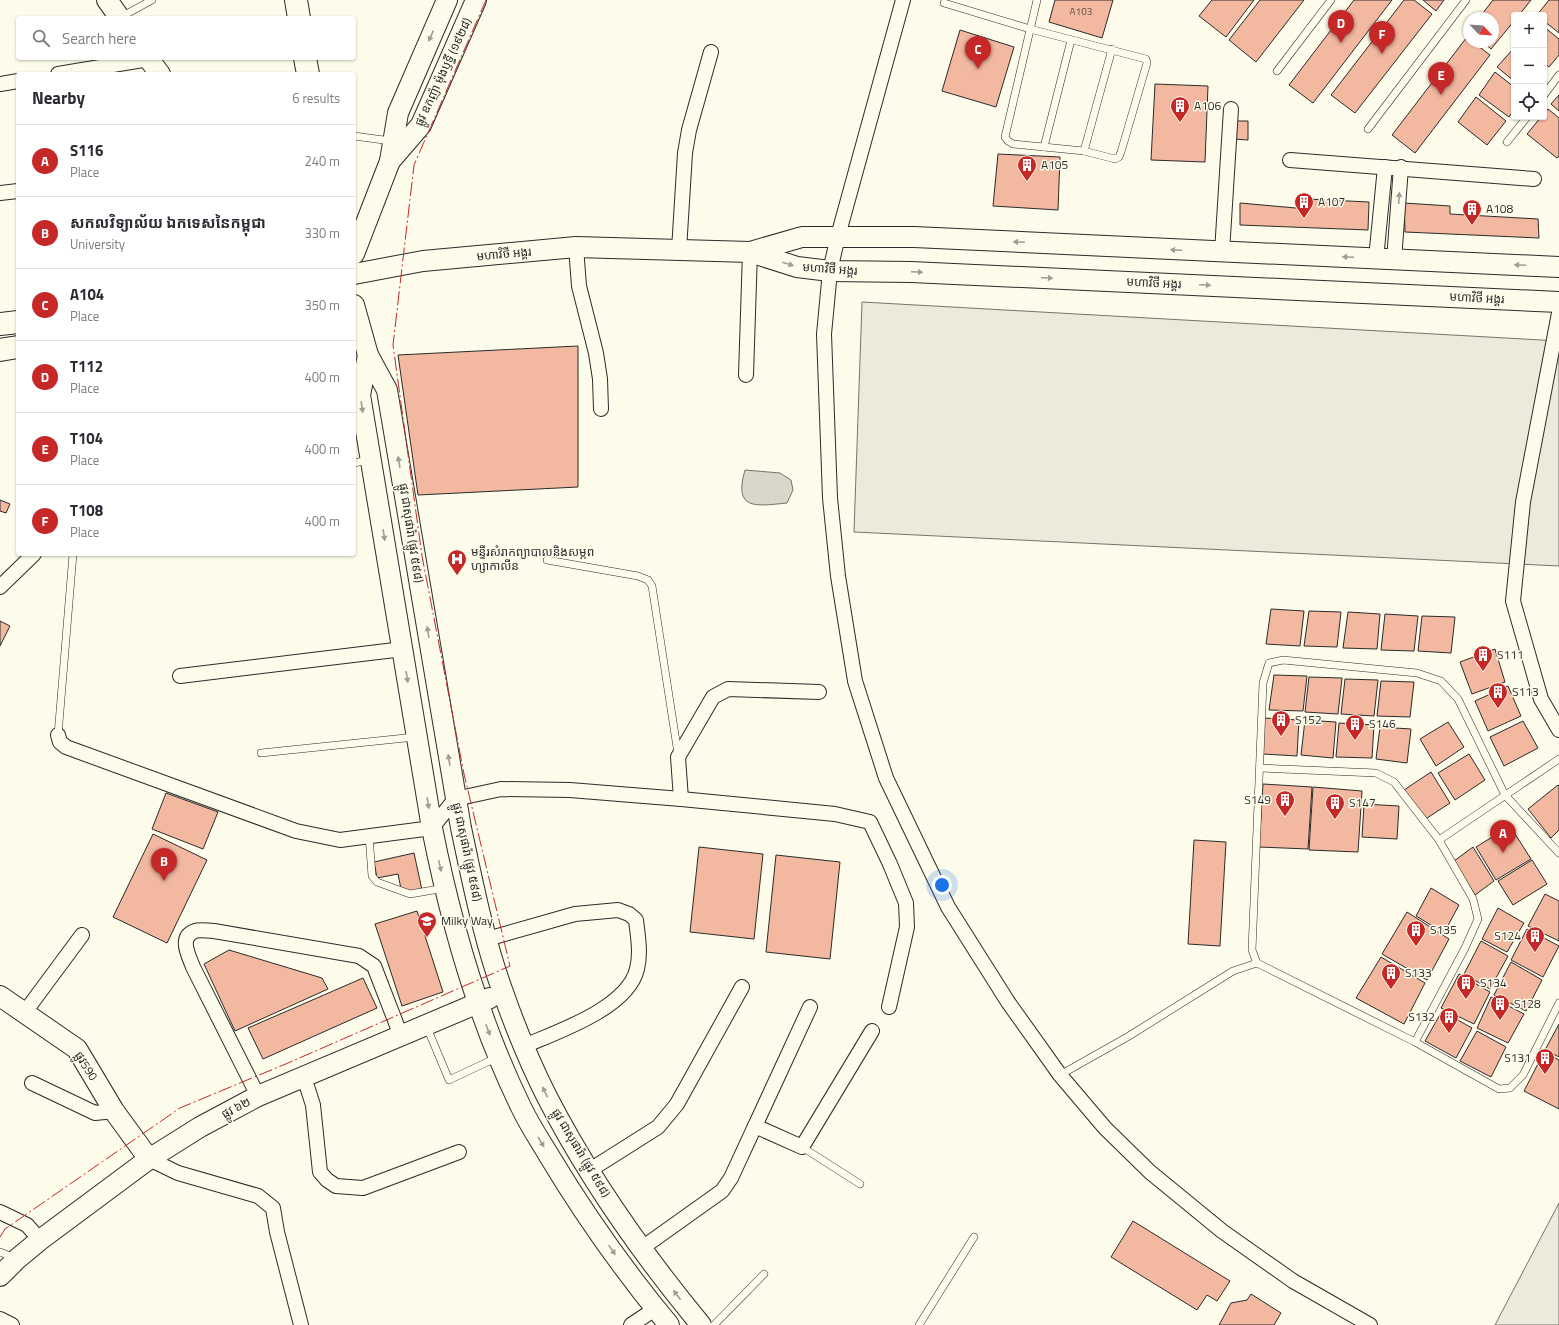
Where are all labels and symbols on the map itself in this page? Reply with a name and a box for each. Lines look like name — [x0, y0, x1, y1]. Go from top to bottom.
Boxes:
house number: A103 — [1070, 4, 1092, 19]
pin: D — [1328, 10, 1354, 43]
north arrow — [1463, 12, 1499, 48]
street label: ផ្លូវ ឧកញ៉ា ម៉ុងឫទ្ធី (១៩២៨) — [409, 14, 477, 130]
pin: F — [1369, 21, 1395, 54]
one-way arrow — [428, 30, 434, 42]
pin: C — [965, 36, 991, 69]
pin: E — [1428, 62, 1454, 95]
building icon: A106 — [1169, 95, 1191, 123]
place label: A106 — [1194, 96, 1222, 115]
building icon: A105 — [1016, 154, 1038, 182]
place label: A105 — [1041, 155, 1069, 174]
building icon: A107 — [1293, 191, 1315, 219]
place label: A107 — [1318, 192, 1345, 211]
one-way arrow — [1395, 192, 1402, 204]
building icon: A108 — [1461, 198, 1483, 226]
place label: A108 — [1486, 199, 1514, 218]
one-way arrow — [1013, 239, 1025, 246]
street label: មហាវិថី អង្គរ — [476, 242, 533, 265]
one-way arrow — [1170, 246, 1182, 253]
one-way arrow — [1342, 254, 1354, 261]
street label: មហាវិថី អង្គរ — [802, 257, 859, 280]
one-way arrow — [782, 261, 794, 267]
one-way arrow — [1514, 262, 1526, 269]
one-way arrow — [911, 269, 924, 275]
street label: មហាវិថី អង្គរ — [1126, 272, 1183, 293]
one-way arrow — [1041, 275, 1054, 281]
one-way arrow — [1199, 282, 1211, 289]
street label: មហាវិថី អង្គរ — [1449, 287, 1506, 308]
one-way arrow — [360, 401, 366, 413]
one-way arrow — [396, 456, 402, 468]
street label: ផ្លូវ ជាសុផារ៉ា (ផ្លូវ ៥៩៨) — [393, 482, 429, 584]
one-way arrow — [381, 529, 387, 541]
place label: មន្ទីរសំរាកព្យាបាលនិងសម្ភព ហ្សាកាលីន — [471, 542, 594, 575]
hospital icon: មន្ទីរសំរាកព្យាបាលនិងសម្ភព ហ្សាកាលីន — [446, 548, 468, 576]
one-way arrow — [424, 626, 430, 638]
building icon: S111 — [1472, 644, 1494, 672]
place label: S111 — [1497, 645, 1524, 664]
one-way arrow — [404, 671, 410, 683]
building icon: S113 — [1487, 681, 1509, 709]
place label: S113 — [1512, 682, 1539, 701]
building icon: S152 — [1270, 709, 1292, 737]
place label: S152 — [1295, 710, 1322, 729]
building icon: S146 — [1344, 713, 1366, 741]
place label: S146 — [1369, 714, 1396, 733]
one-way arrow — [446, 754, 452, 766]
building icon: S149 — [1274, 789, 1296, 817]
place label: S149 — [1244, 790, 1271, 809]
building icon: S147 — [1324, 792, 1346, 820]
place label: S147 — [1349, 793, 1376, 812]
one-way arrow — [425, 797, 431, 809]
street label: ផ្លូវ ជាសុផារ៉ា (ផ្លូវ ៥៩៨) — [446, 801, 487, 904]
pin: A — [1490, 820, 1516, 853]
pin: B — [151, 848, 177, 881]
one-way arrow — [438, 860, 444, 872]
your location — [932, 875, 952, 895]
school or university icon: Milky Way — [416, 910, 438, 938]
place label: Milky Way — [441, 911, 493, 930]
building icon: S135 — [1405, 919, 1427, 947]
place label: S135 — [1430, 920, 1457, 939]
building icon: S124 — [1524, 925, 1546, 953]
place label: S124 — [1494, 926, 1521, 945]
building icon: S133 — [1380, 962, 1402, 990]
place label: S133 — [1405, 963, 1432, 982]
building icon: S134 — [1455, 972, 1477, 1000]
place label: S134 — [1480, 973, 1507, 992]
building icon: S128 — [1489, 993, 1511, 1021]
place label: S128 — [1514, 994, 1541, 1013]
building icon: S132 — [1438, 1006, 1460, 1034]
place label: S132 — [1408, 1007, 1435, 1026]
one-way arrow — [485, 1024, 491, 1036]
street label: ផ្លូវ590 — [69, 1047, 103, 1085]
building icon: S131 — [1534, 1047, 1556, 1075]
place label: S131 — [1504, 1048, 1531, 1067]
one-way arrow — [542, 1086, 548, 1098]
street label: ផ្លូវ ៦២ — [218, 1092, 255, 1125]
street label: ផ្លូវ ជាសុផារ៉ា (ផ្លូវ ៥៩៨) — [546, 1105, 616, 1202]
one-way arrow — [537, 1136, 544, 1148]
one-way arrow — [608, 1245, 616, 1256]
one-way arrow — [672, 1289, 681, 1300]

